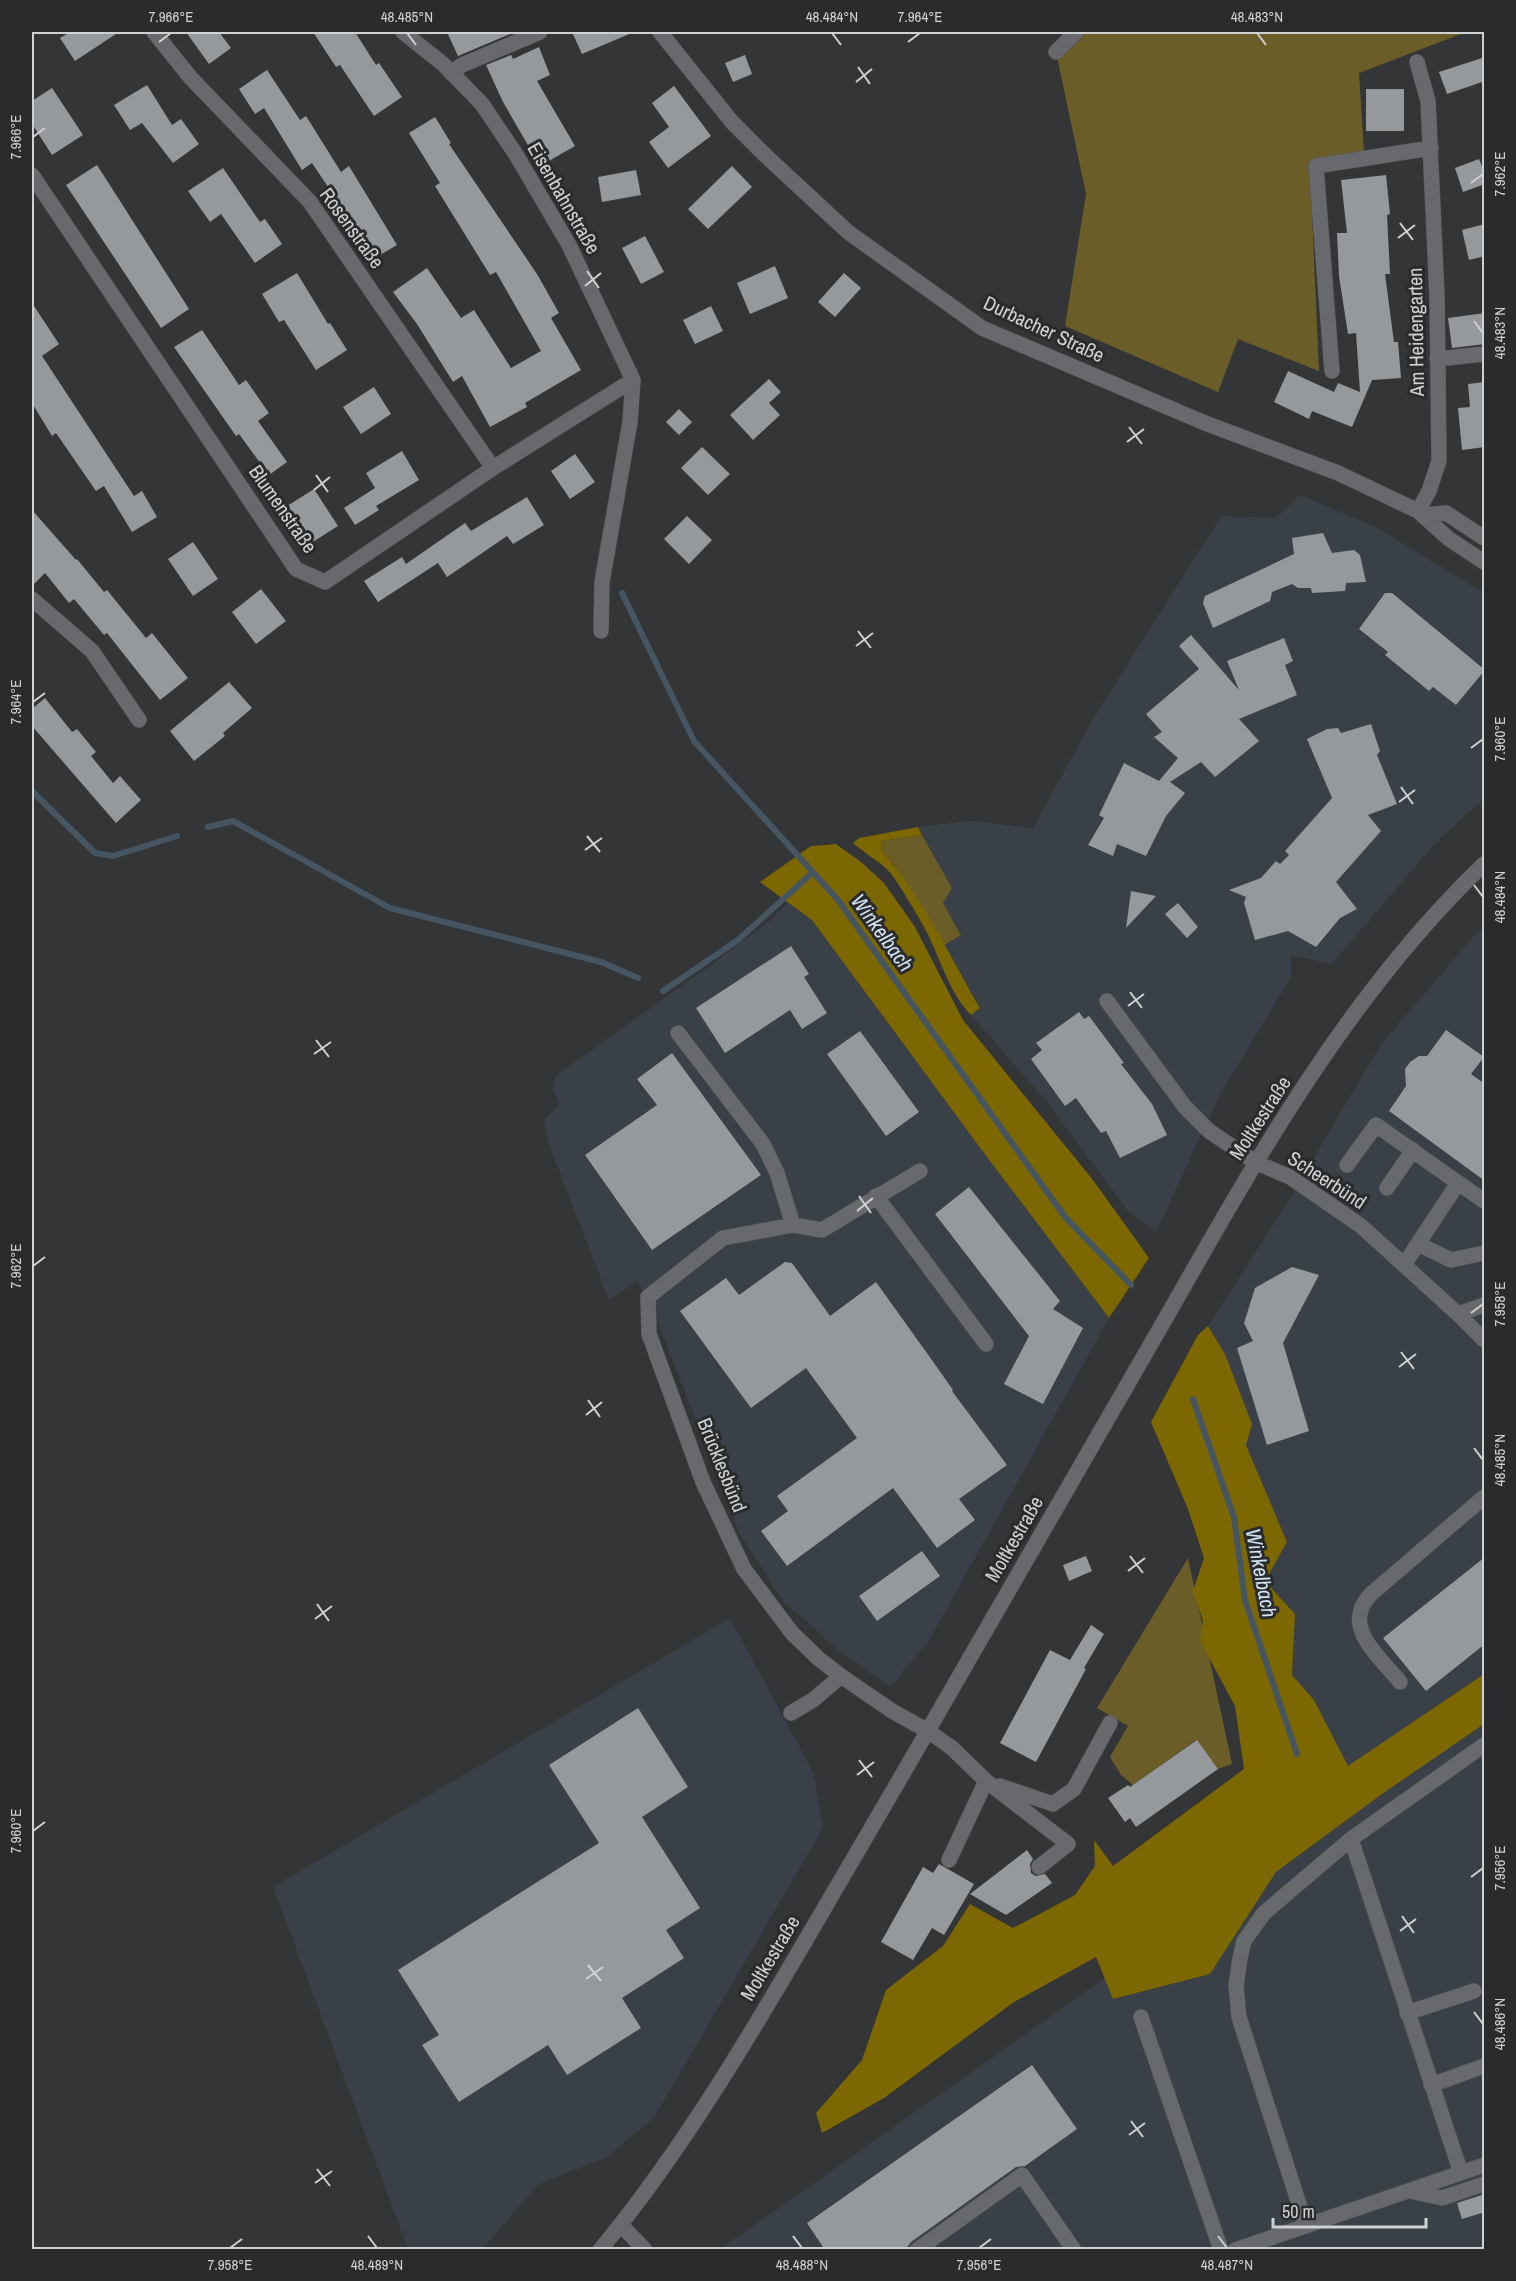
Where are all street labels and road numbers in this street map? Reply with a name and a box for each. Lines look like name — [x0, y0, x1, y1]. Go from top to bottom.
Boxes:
street label: Eisenbahnstraße — [522, 137, 607, 259]
street label: Rosenstraße — [314, 182, 391, 274]
street label: Am Heidengarten — [1401, 268, 1430, 398]
street label: Durbacher Straße — [979, 289, 1109, 368]
street label: Blumenstraße — [243, 459, 324, 558]
street label: Moltkestraße — [1222, 1071, 1297, 1165]
street label: Scheerbünd — [1283, 1144, 1372, 1215]
street label: Brücklesbünd — [691, 1414, 754, 1516]
street label: Moltkestraße — [978, 1491, 1049, 1587]
street label: Moltkestraße — [734, 1910, 806, 2005]

